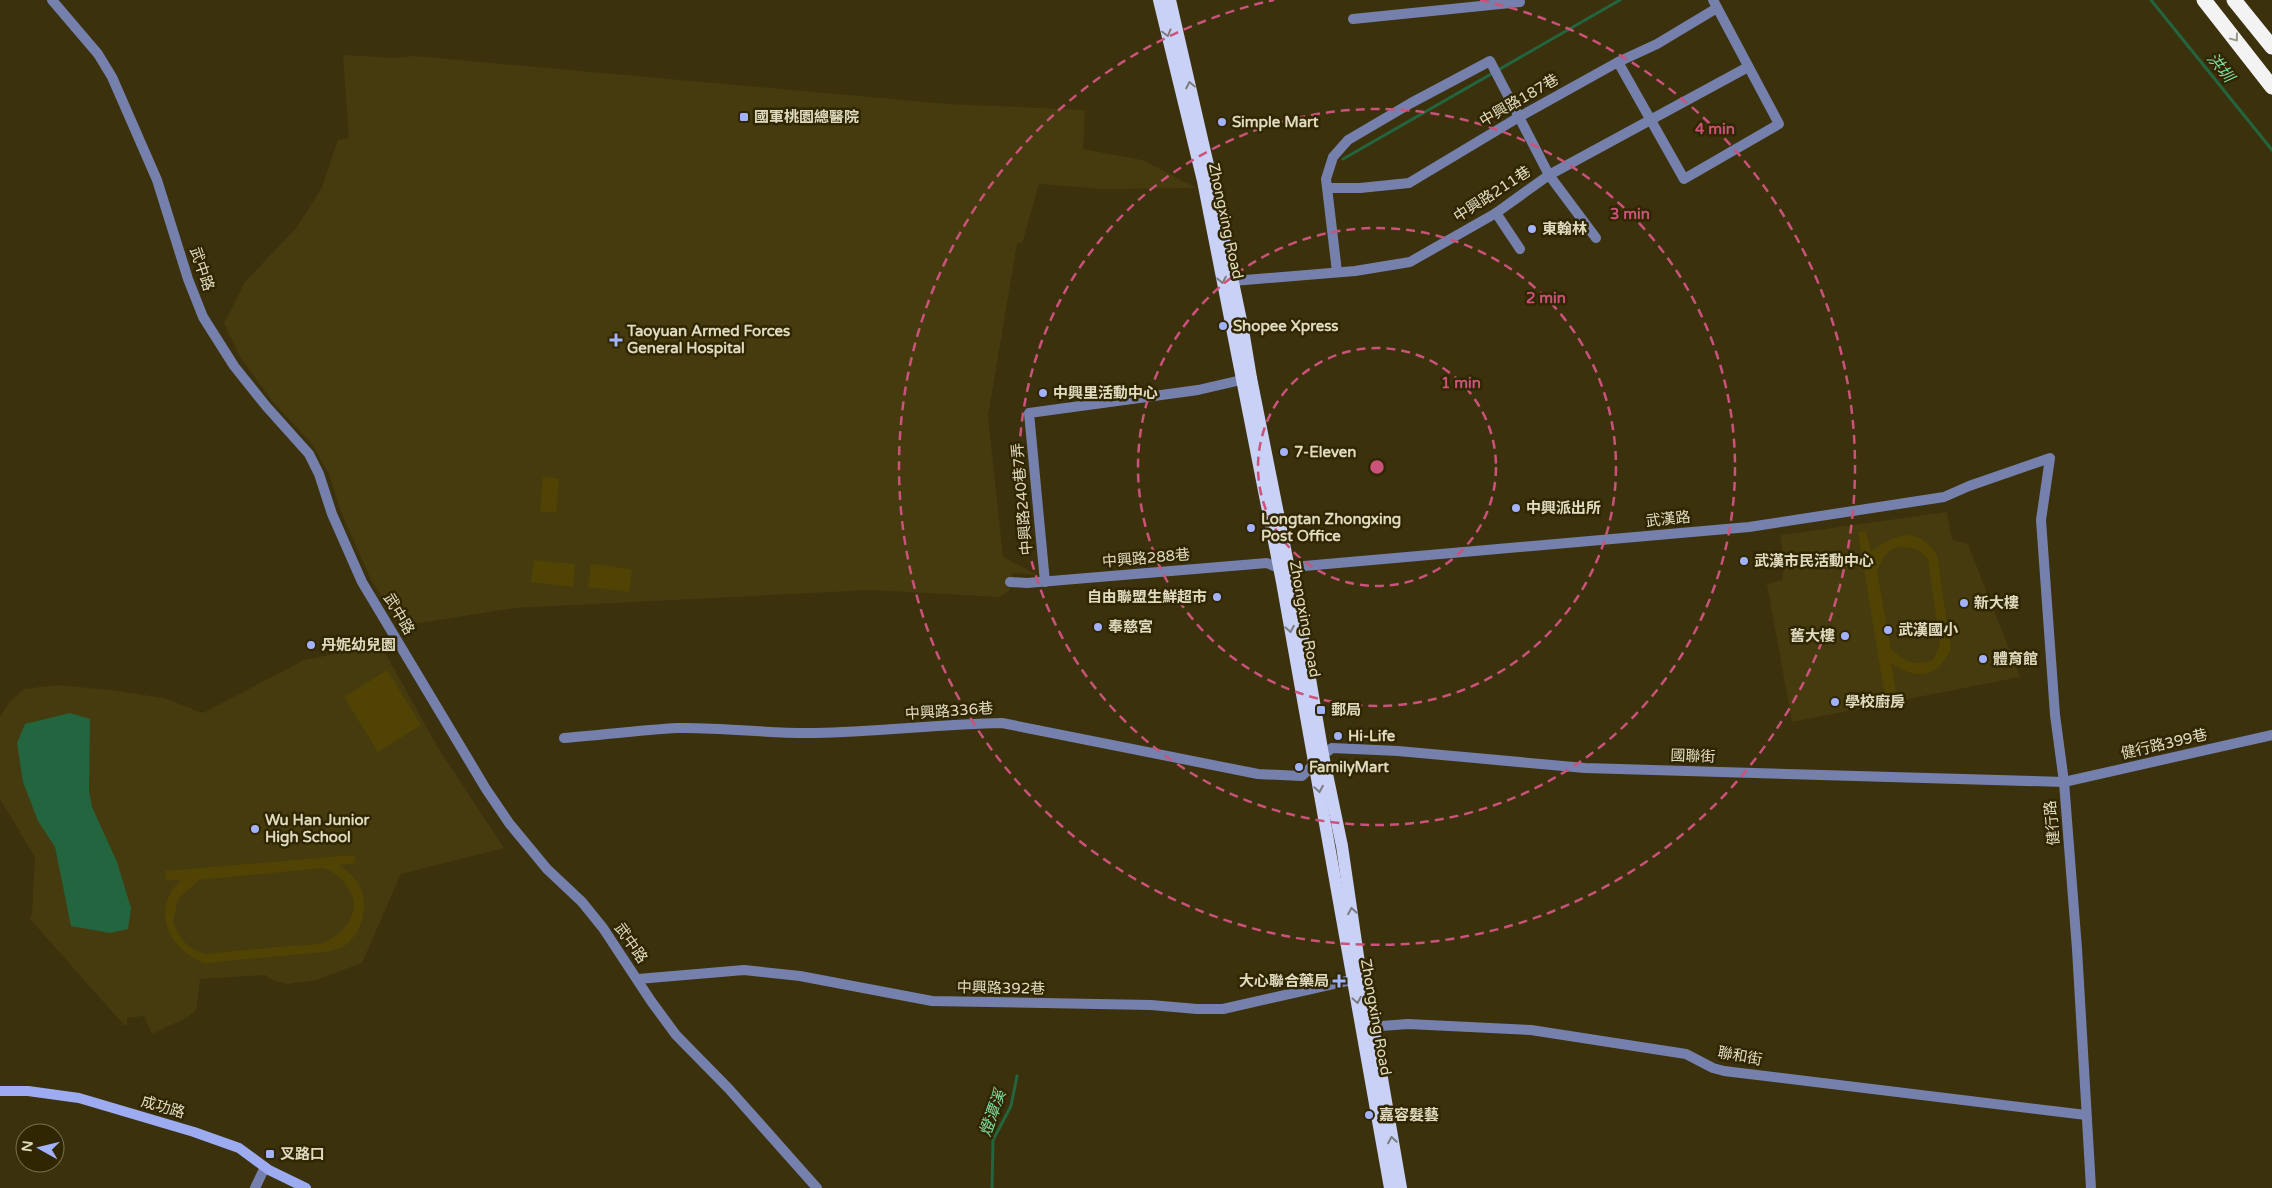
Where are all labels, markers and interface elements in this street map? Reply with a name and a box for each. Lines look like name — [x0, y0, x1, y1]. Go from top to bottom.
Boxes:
one-way arrow — [1161, 28, 1172, 37]
one-way arrow — [2229, 32, 2237, 41]
water label: 洪圳 — [2202, 49, 2239, 88]
street label: 中興路187巷 — [1476, 70, 1562, 130]
one-way arrow — [1186, 81, 1196, 90]
place label: 國軍桃園總醫院 — [754, 108, 859, 126]
marker: 國軍桃園總醫院 — [738, 111, 750, 123]
place label: Simple Mart — [1232, 113, 1319, 132]
marker: Simple Mart — [1216, 116, 1228, 128]
text: 4 min — [1695, 120, 1735, 138]
street label: Zhongxing Road — [1205, 161, 1247, 281]
street label: 中興路211巷 — [1450, 162, 1534, 226]
text: 3 min — [1610, 205, 1650, 223]
place label: 東翰林 — [1542, 220, 1587, 238]
marker: 東翰林 — [1526, 223, 1538, 235]
street label: 武中路 — [186, 245, 218, 293]
one-way arrow — [1217, 276, 1227, 285]
text: 2 min — [1526, 289, 1566, 307]
place label: Shopee Xpress — [1233, 317, 1339, 336]
marker: Shopee Xpress — [1217, 320, 1229, 332]
place label: Taoyuan Armed Forces General Hospital — [626, 322, 790, 358]
marker: Taoyuan Armed Forces General Hospital — [609, 333, 623, 347]
text: 1 min — [1441, 374, 1481, 392]
place label: 中興里活動中心 — [1053, 384, 1158, 402]
marker: 中興里活動中心 — [1037, 387, 1049, 399]
street label: 中興路240巷7弄 — [1008, 442, 1036, 556]
place label: 7-Eleven — [1294, 443, 1356, 461]
marker: 7-Eleven — [1278, 446, 1290, 458]
centre of rings — [1368, 458, 1386, 476]
place label: 中興派出所 — [1526, 499, 1601, 517]
marker: 中興派出所 — [1510, 502, 1522, 514]
street label: 武漢路 — [1645, 508, 1691, 530]
place label: Longtan Zhongxing Post Office — [1261, 510, 1401, 545]
marker: Longtan Zhongxing Post Office — [1245, 522, 1257, 534]
street label: 中興路288巷 — [1101, 545, 1191, 571]
place label: 武漢市民活動中心 — [1754, 552, 1874, 570]
marker: 武漢市民活動中心 — [1738, 555, 1750, 567]
street label: Zhongxing Road — [1286, 559, 1324, 679]
place label: 自由聯盟生鮮超市 — [1087, 588, 1207, 606]
street label: 武中路 — [380, 590, 418, 638]
marker: 自由聯盟生鮮超市 — [1211, 591, 1223, 603]
place label: 新大樓 — [1974, 594, 2019, 612]
marker: 新大樓 — [1958, 597, 1970, 609]
place label: 奉慈宮 — [1108, 618, 1153, 636]
marker: 奉慈宮 — [1092, 621, 1104, 633]
place label: 武漢國小 — [1898, 621, 1959, 639]
one-way arrow — [1285, 624, 1295, 633]
marker: 武漢國小 — [1882, 624, 1894, 636]
place label: 舊大樓 — [1790, 627, 1835, 645]
marker: 舊大樓 — [1839, 630, 1851, 642]
place label: 丹妮幼兒園 — [321, 636, 396, 654]
marker: 丹妮幼兒園 — [305, 639, 317, 651]
place label: 體育館 — [1993, 650, 2038, 668]
marker: 體育館 — [1977, 653, 1989, 665]
place label: 學校廚房 — [1845, 693, 1905, 711]
marker: 學校廚房 — [1829, 696, 1841, 708]
street label: 中興路336巷 — [904, 699, 994, 723]
place label: 郵局 — [1331, 701, 1361, 719]
marker: 郵局 — [1315, 704, 1327, 716]
street label: 健行路399巷 — [2119, 725, 2209, 763]
place label: Hi-Life — [1348, 727, 1396, 745]
marker: Hi-Life — [1332, 730, 1344, 742]
street label: 國聯街 — [1670, 746, 1716, 766]
place label: FamilyMart — [1309, 758, 1389, 777]
marker: FamilyMart — [1293, 761, 1305, 773]
one-way arrow — [1314, 784, 1324, 793]
street label: 健行路 — [2041, 800, 2063, 846]
place label: Wu Han Junior High School — [265, 811, 370, 847]
marker: Wu Han Junior High School — [249, 823, 261, 835]
one-way arrow — [1347, 907, 1357, 916]
street label: 武中路 — [611, 919, 651, 967]
street label: Zhongxing Road — [1357, 957, 1395, 1077]
place label: 大心聯合藥局 — [1239, 972, 1329, 990]
marker: 大心聯合藥局 — [1333, 975, 1345, 987]
street label: 中興路392巷 — [957, 978, 1045, 998]
one-way arrow — [1352, 996, 1362, 1005]
street label: 聯和街 — [1716, 1043, 1764, 1069]
water label: 燈潭溪 — [975, 1085, 1011, 1139]
street label: 成功路 — [139, 1092, 187, 1122]
place label: 嘉容髮藝 — [1379, 1106, 1439, 1124]
marker: 嘉容髮藝 — [1363, 1109, 1375, 1121]
north arrow — [15, 1123, 65, 1173]
one-way arrow — [1387, 1136, 1398, 1144]
text: N — [18, 1140, 37, 1153]
place label: 叉路口 — [280, 1145, 325, 1163]
marker: 叉路口 — [264, 1148, 276, 1160]

